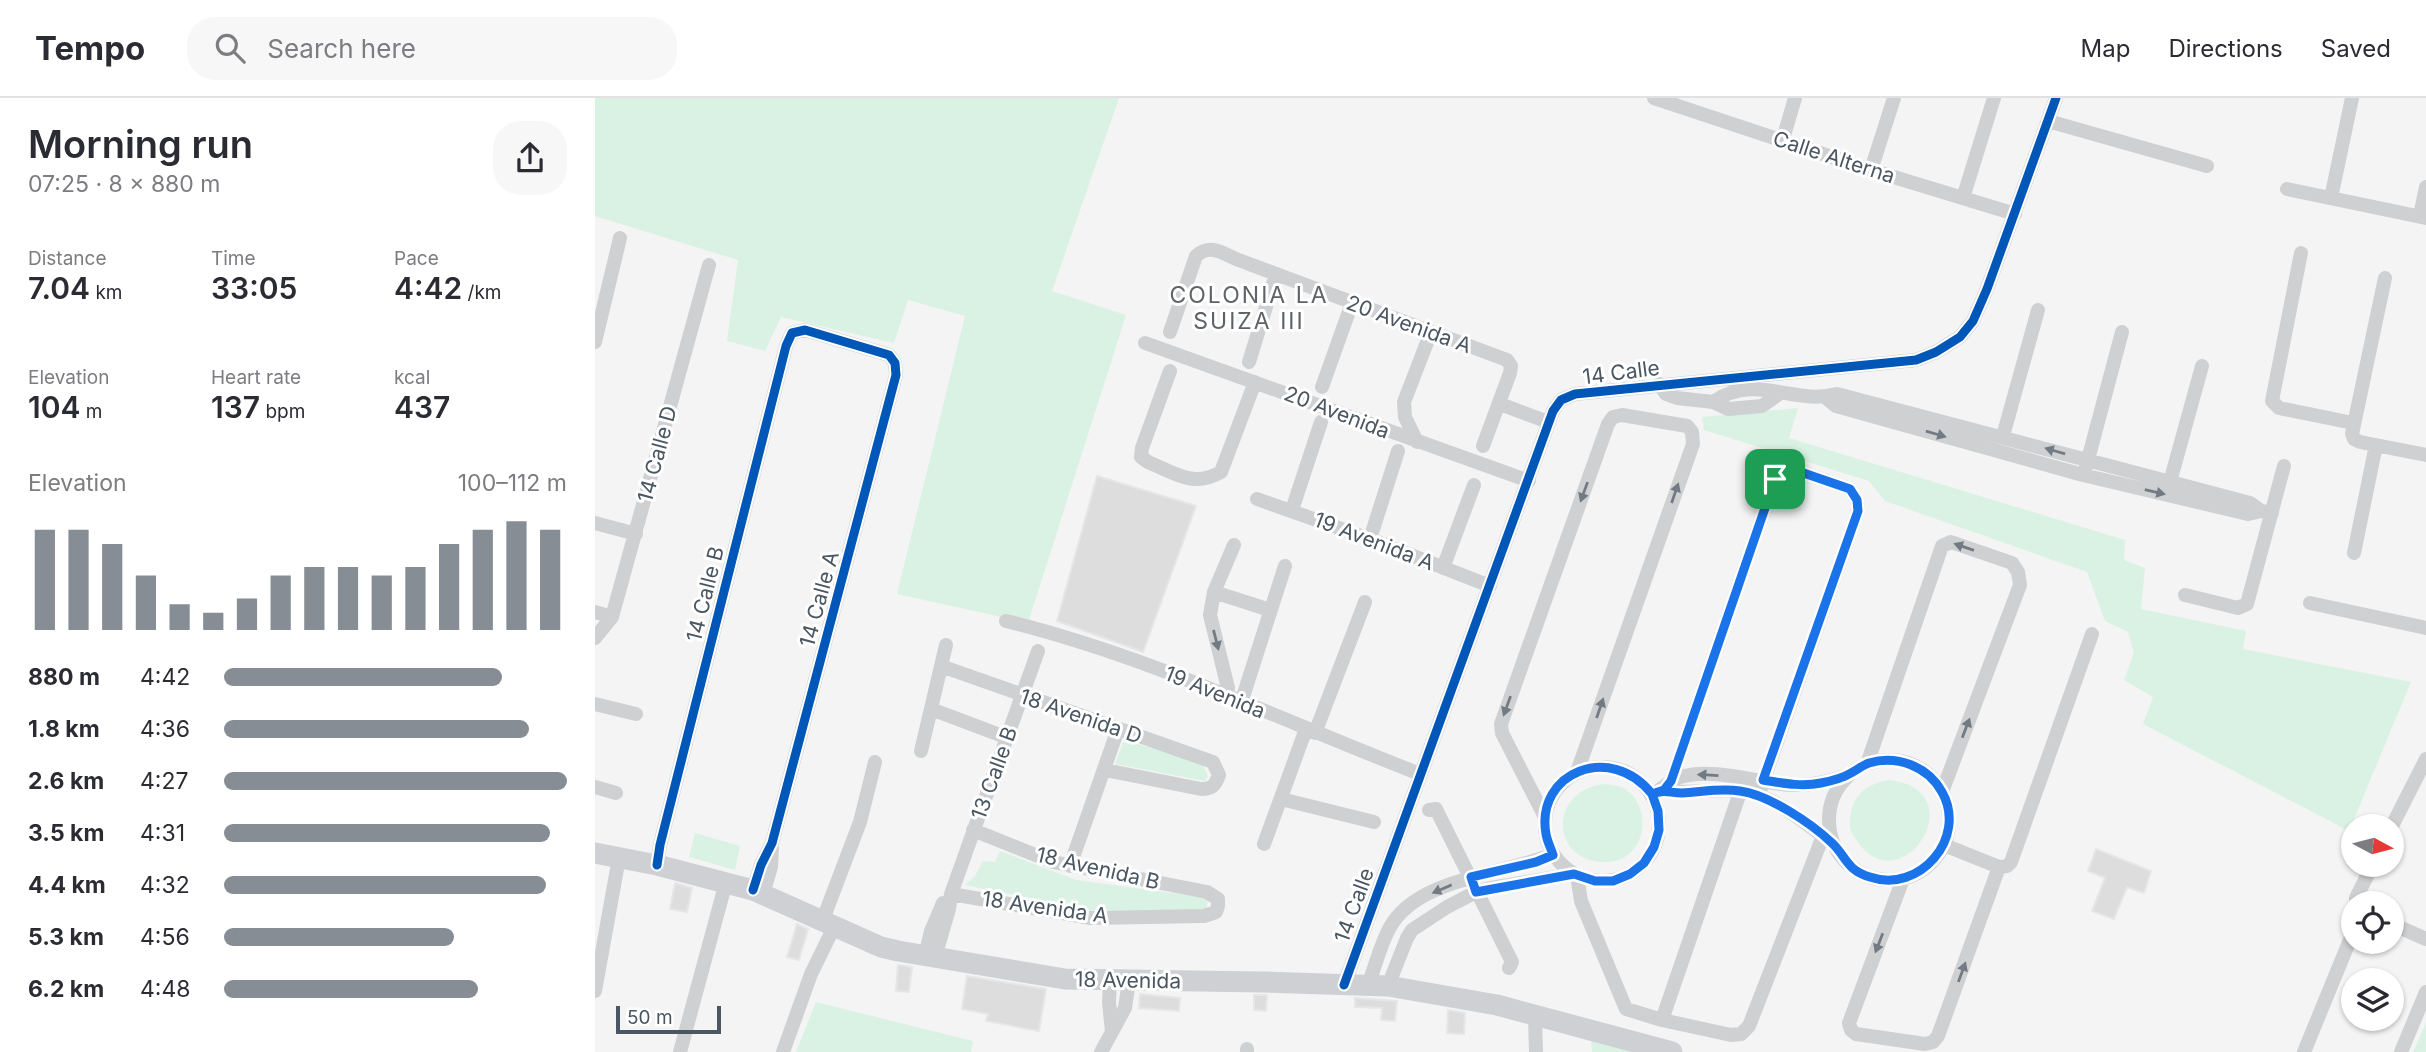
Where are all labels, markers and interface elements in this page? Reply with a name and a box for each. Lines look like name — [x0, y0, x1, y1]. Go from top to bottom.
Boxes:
search box — [187, 17, 677, 80]
text: Tempo — [35, 28, 145, 68]
icon: search — [211, 29, 249, 67]
text: Search here — [267, 33, 416, 64]
text: Map — [2081, 34, 2130, 63]
text: Directions — [2168, 34, 2283, 63]
text: Saved — [2321, 34, 2391, 63]
text: Morning run — [28, 121, 253, 167]
button: share — [493, 121, 567, 195]
street label: Calle Alterna — [1770, 126, 1898, 188]
text: 07:25 · 8 × 880 m — [28, 170, 220, 198]
text: Distance — [28, 247, 106, 270]
text: Time — [211, 247, 256, 270]
text: Pace — [394, 247, 439, 270]
text: 7.04 — [28, 270, 90, 306]
text: 33:05 — [211, 270, 297, 306]
text: 4:42 — [394, 270, 462, 306]
text: km — [90, 281, 122, 304]
text: /km — [462, 281, 501, 304]
district label: COLONIA LA SUIZA III — [1169, 281, 1329, 335]
street label: 20 Avenida A — [1343, 290, 1475, 358]
street label: 14 Calle — [1581, 355, 1661, 389]
text: Elevation — [28, 366, 109, 389]
text: Heart rate — [211, 366, 301, 389]
text: kcal — [394, 366, 430, 389]
street label: 20 Avenida — [1281, 380, 1393, 444]
text: 104 — [28, 389, 80, 425]
text: 137 — [211, 389, 260, 425]
text: 437 — [394, 389, 450, 425]
text: m — [80, 400, 102, 423]
text: bpm — [260, 400, 305, 423]
street label: 14 Calle D — [632, 403, 682, 505]
one-way arrow — [1925, 429, 1946, 439]
one-way arrow — [2044, 446, 2065, 456]
pin — [1745, 449, 1805, 509]
icon: arrive — [1756, 460, 1794, 498]
text: Elevation — [28, 469, 127, 497]
text: 100–112 m — [458, 469, 567, 497]
one-way arrow — [1578, 481, 1589, 502]
one-way arrow — [1670, 483, 1681, 504]
one-way arrow — [2144, 487, 2166, 498]
street label: 19 Avenida A — [1310, 507, 1438, 575]
one-way arrow — [1953, 541, 1974, 552]
street label: 14 Calle B — [681, 544, 729, 644]
street label: 14 Calle A — [794, 548, 844, 650]
one-way arrow — [1211, 629, 1222, 651]
street label: 19 Avenida — [1161, 660, 1269, 724]
text: 880 m — [28, 663, 100, 691]
text: 4:42 — [140, 663, 190, 691]
street label: 18 Avenida D — [1017, 683, 1145, 749]
one-way arrow — [1501, 696, 1512, 717]
one-way arrow — [1595, 697, 1606, 718]
text: 1.8 km — [28, 715, 100, 743]
text: 4:36 — [140, 715, 190, 743]
one-way arrow — [1961, 717, 1972, 738]
street label: 13 Calle B — [966, 723, 1022, 823]
text: 2.6 km — [28, 767, 104, 795]
text: 4:27 — [140, 767, 189, 795]
one-way arrow — [1697, 769, 1719, 780]
north arrow — [2341, 814, 2405, 877]
map controls — [2341, 814, 2404, 1031]
text: 3.5 km — [28, 819, 104, 847]
text: 4:31 — [140, 819, 185, 847]
street label: 18 Avenida B — [1034, 842, 1162, 894]
street label: 14 Calle — [1329, 864, 1379, 946]
text: 4.4 km — [28, 871, 106, 899]
text: 4:32 — [140, 871, 190, 899]
one-way arrow — [1431, 884, 1452, 895]
street label: 18 Avenida A — [981, 886, 1109, 928]
button: locate — [2341, 891, 2404, 954]
text: 5.3 km — [28, 923, 104, 951]
text: 4:56 — [140, 923, 190, 951]
one-way arrow — [1873, 932, 1884, 953]
one-way arrow — [1956, 961, 1967, 982]
street label: 18 Avenida — [1075, 967, 1181, 993]
button: layers — [2341, 968, 2404, 1031]
text: 6.2 km — [28, 975, 104, 1003]
text: 4:48 — [140, 975, 191, 1003]
scale bar — [616, 1003, 721, 1035]
text: 50 m — [627, 1006, 673, 1029]

